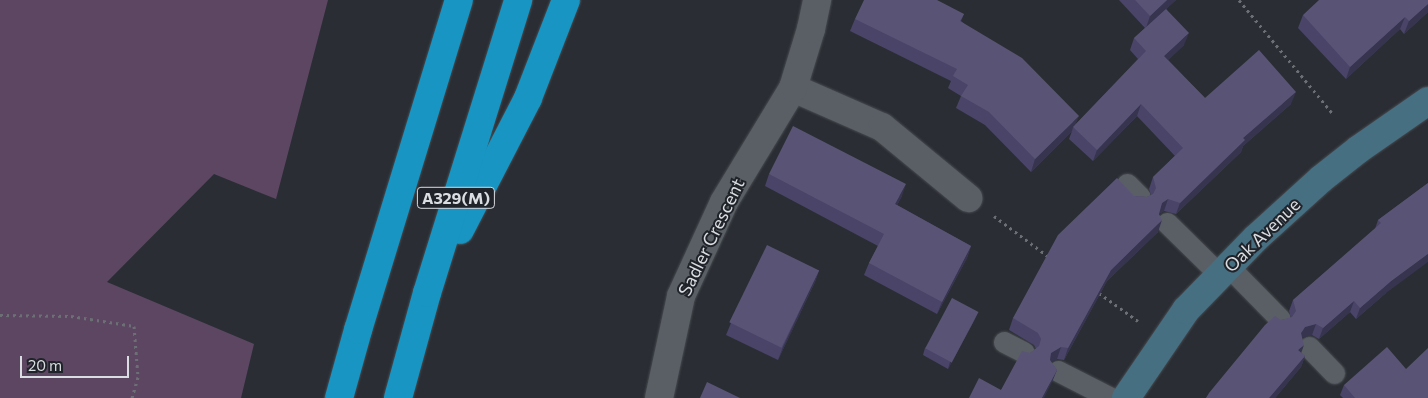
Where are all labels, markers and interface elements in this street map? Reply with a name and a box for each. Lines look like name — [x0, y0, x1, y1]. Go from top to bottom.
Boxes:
street label: Sadler Crescent — [673, 175, 749, 299]
road number: A329(M) — [416, 184, 496, 212]
street label: Oak Avenue — [1219, 193, 1305, 277]
scale bar — [22, 346, 131, 378]
text: 20 m — [28, 356, 62, 374]

